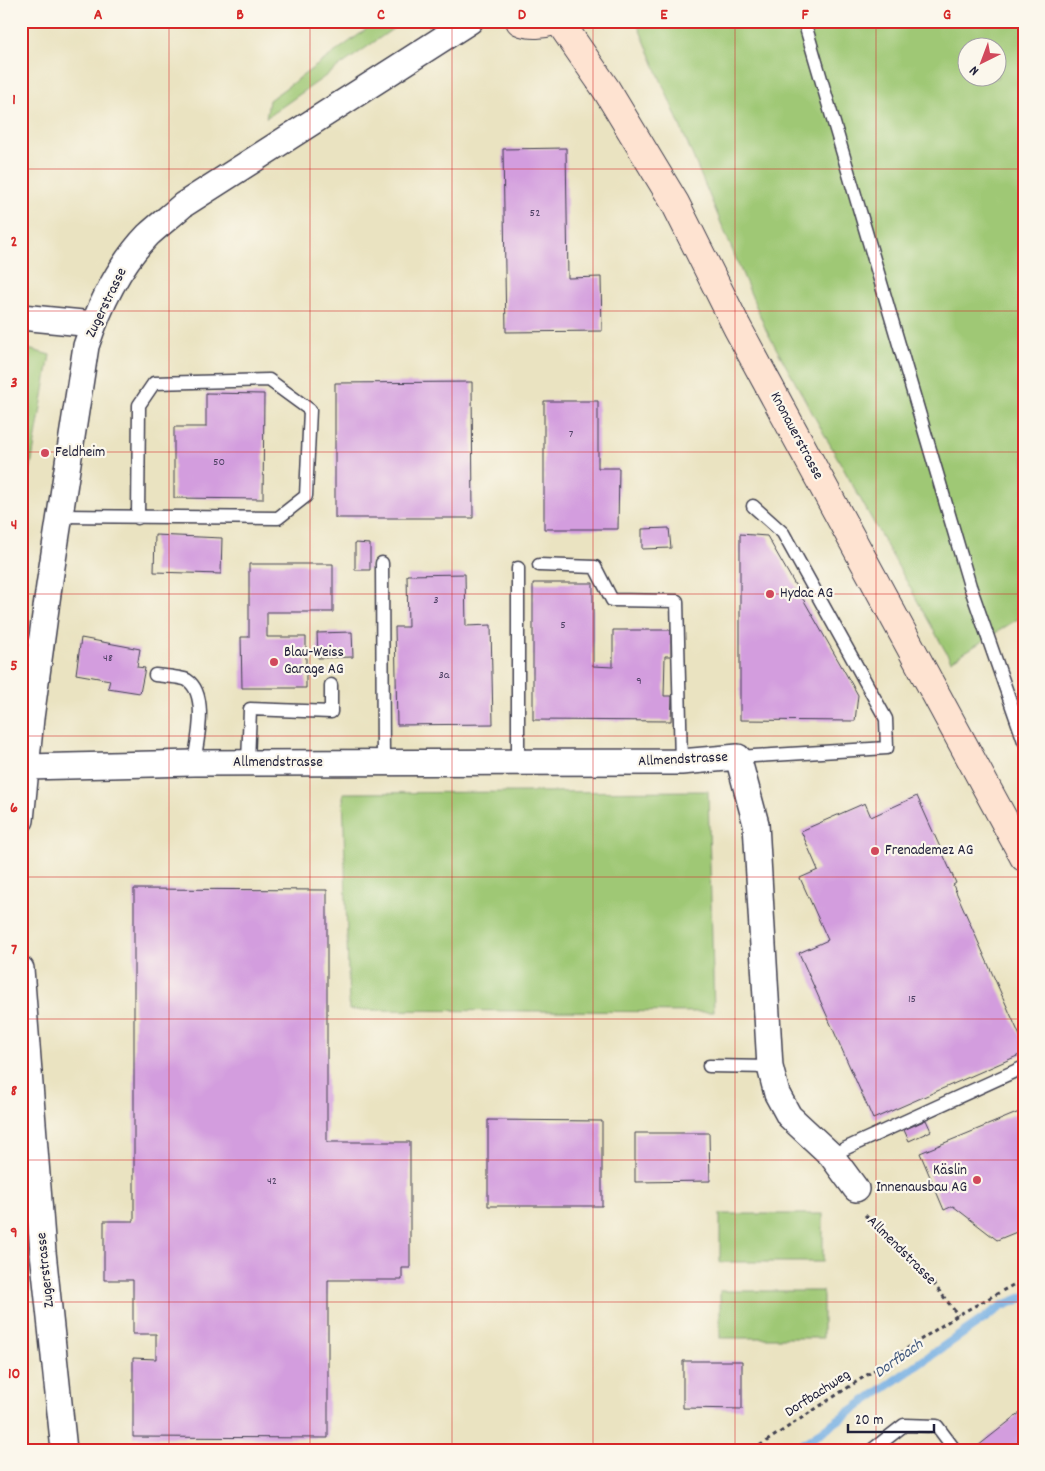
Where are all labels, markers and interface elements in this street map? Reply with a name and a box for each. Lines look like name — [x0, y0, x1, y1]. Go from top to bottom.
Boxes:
text: A — [94, 4, 103, 27]
text: B — [236, 4, 244, 27]
text: C — [377, 4, 385, 27]
text: D — [518, 4, 527, 27]
text: E — [660, 4, 668, 27]
text: F — [801, 4, 809, 27]
text: G — [943, 4, 951, 27]
north arrow — [958, 38, 1008, 88]
text: N — [965, 60, 984, 80]
text: 1 — [12, 89, 16, 112]
house number: 52 — [530, 205, 540, 222]
text: 2 — [11, 231, 18, 254]
street label: Zugerstrasse — [81, 264, 134, 342]
text: 3 — [10, 372, 18, 395]
street label: Knonauerstrasse — [764, 388, 829, 484]
house number: 7 — [569, 426, 574, 443]
place label: Feldheim — [55, 442, 105, 464]
marker: Feldheim — [39, 447, 51, 459]
house number: 50 — [213, 454, 225, 471]
text: 4 — [11, 514, 17, 537]
place label: Hydac AG — [780, 583, 833, 605]
marker: Hydac AG — [764, 588, 776, 600]
house number: 3 — [433, 592, 439, 609]
house number: 5 — [560, 617, 566, 634]
place label: Blau-Weiss Garage AG — [284, 642, 344, 681]
house number: 48 — [103, 650, 113, 667]
text: 5 — [10, 655, 18, 678]
marker: Blau-Weiss Garage AG — [268, 656, 280, 668]
house number: 3a — [439, 667, 450, 684]
house number: 9 — [636, 673, 642, 690]
street label: Allmendstrasse — [638, 747, 729, 773]
street label: Allmendstrasse — [233, 752, 323, 774]
text: 6 — [10, 797, 18, 820]
place label: Frenademez AG — [885, 840, 973, 862]
marker: Frenademez AG — [869, 845, 881, 857]
text: 7 — [11, 939, 17, 962]
house number: 15 — [908, 991, 916, 1008]
text: 8 — [11, 1080, 18, 1103]
place label: Käslin Innenausbau AG — [876, 1160, 967, 1199]
house number: 42 — [267, 1173, 277, 1190]
marker: Käslin Innenausbau AG — [971, 1174, 983, 1186]
street label: Allmendstrasse — [861, 1211, 941, 1291]
text: 9 — [10, 1222, 18, 1245]
street label: Zugerstrasse — [31, 1231, 61, 1309]
water label: Dorfbach — [870, 1333, 929, 1384]
text: 10 — [8, 1363, 20, 1386]
street label: Dorfbachweg — [781, 1364, 855, 1424]
scale bar — [848, 1401, 934, 1433]
text: 20 m — [855, 1410, 883, 1432]

